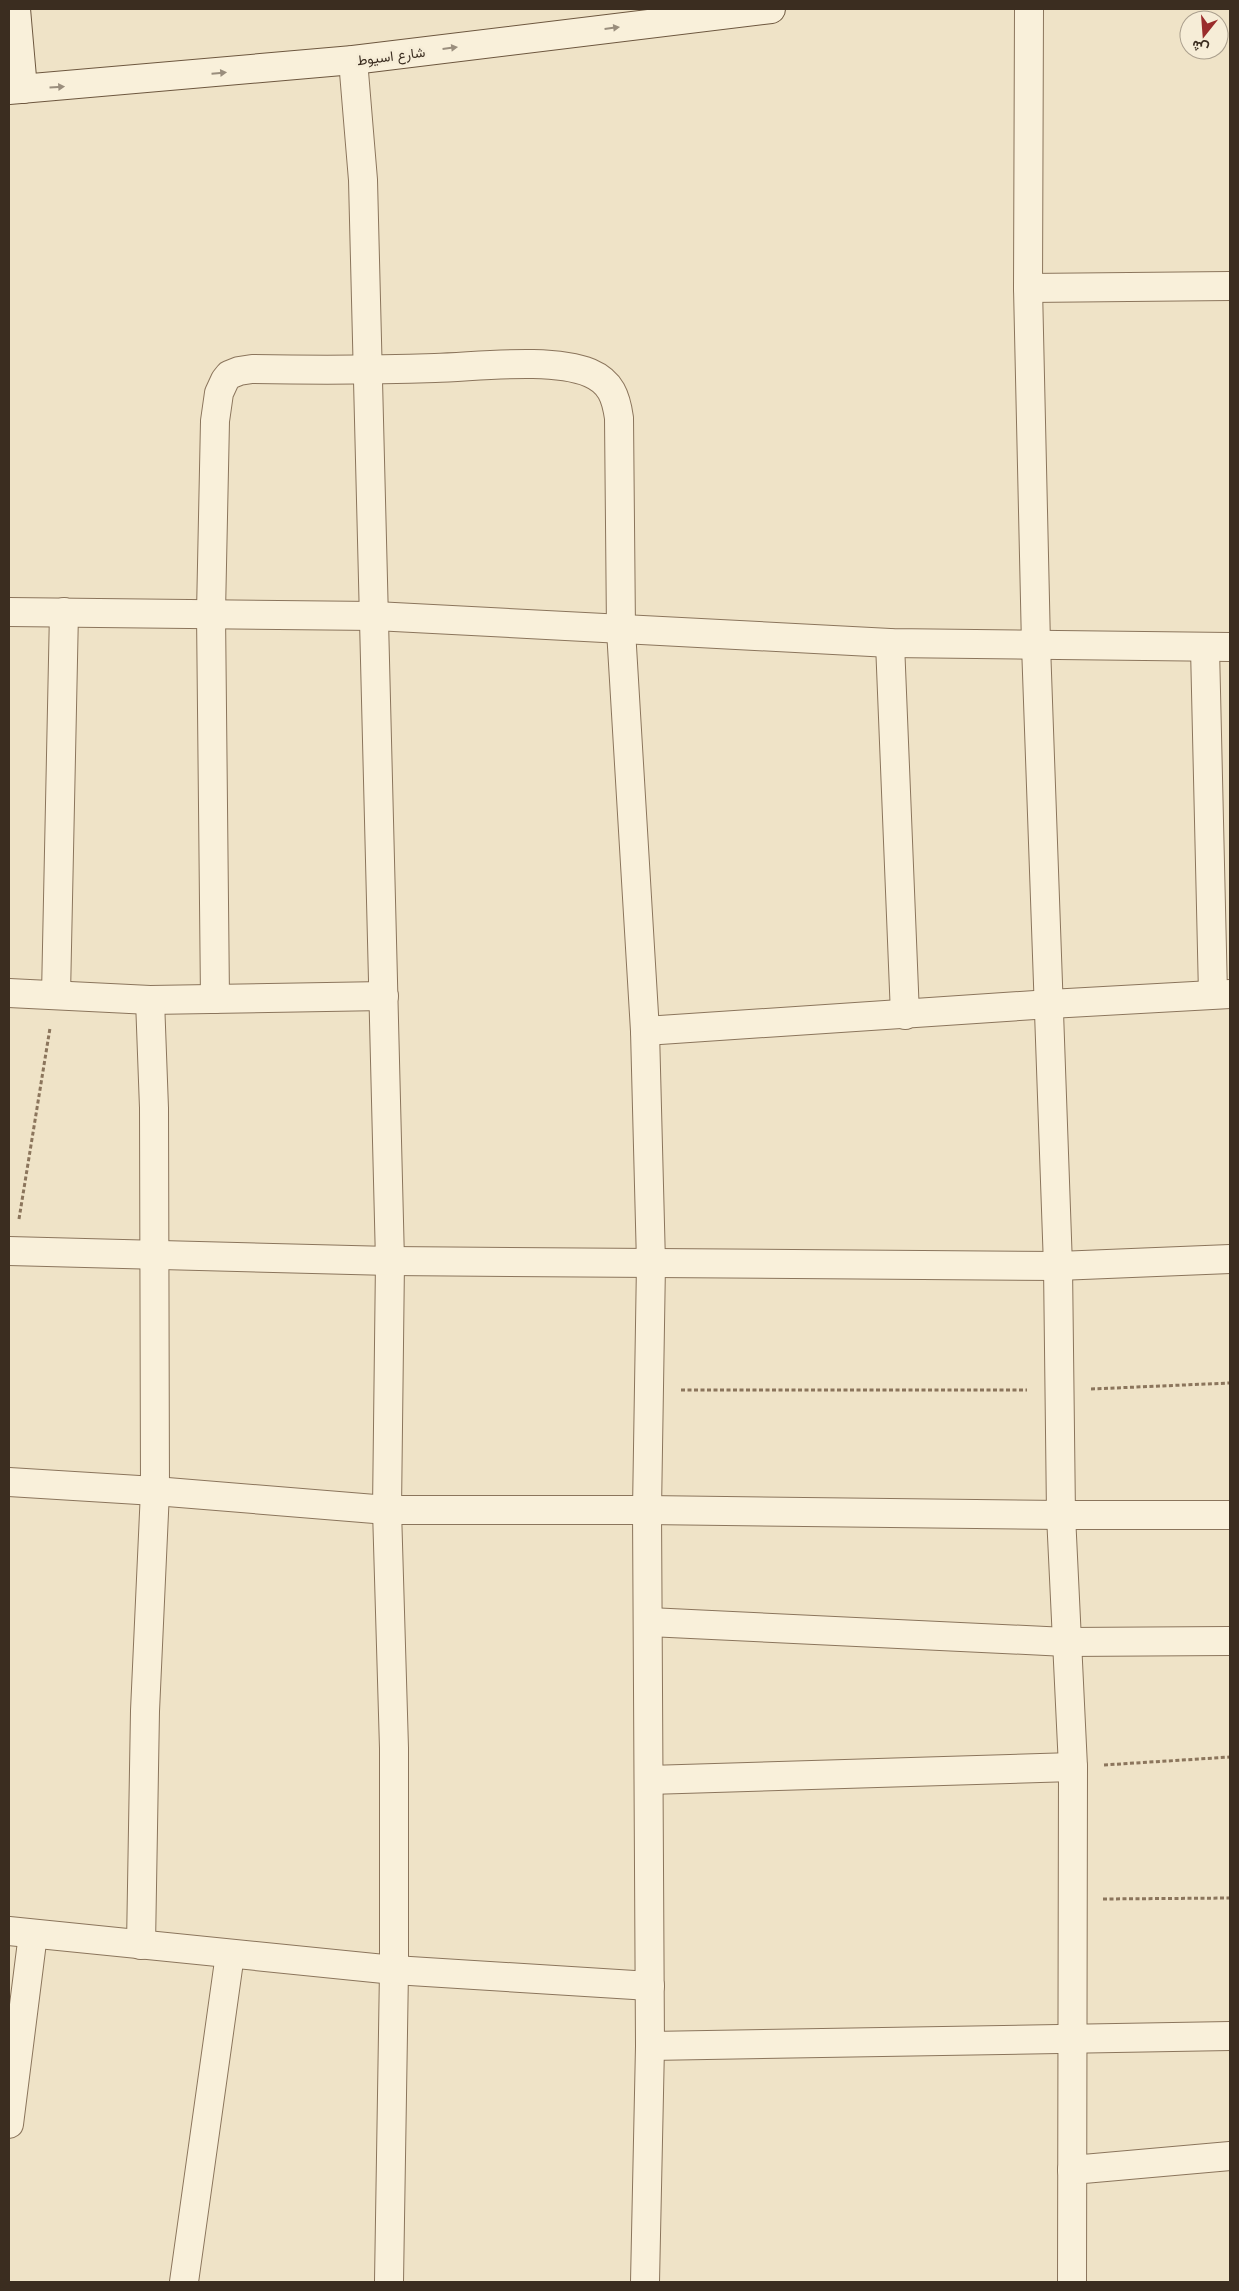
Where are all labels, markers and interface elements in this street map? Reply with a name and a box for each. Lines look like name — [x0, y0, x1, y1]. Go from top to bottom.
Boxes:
north arrow — [1179, 10, 1229, 60]
one-way arrow — [604, 24, 620, 32]
text: ش — [1189, 36, 1211, 58]
street label: شارع اسيوط — [356, 43, 427, 71]
one-way arrow — [443, 44, 459, 52]
one-way arrow — [212, 69, 228, 77]
one-way arrow — [50, 83, 66, 91]

